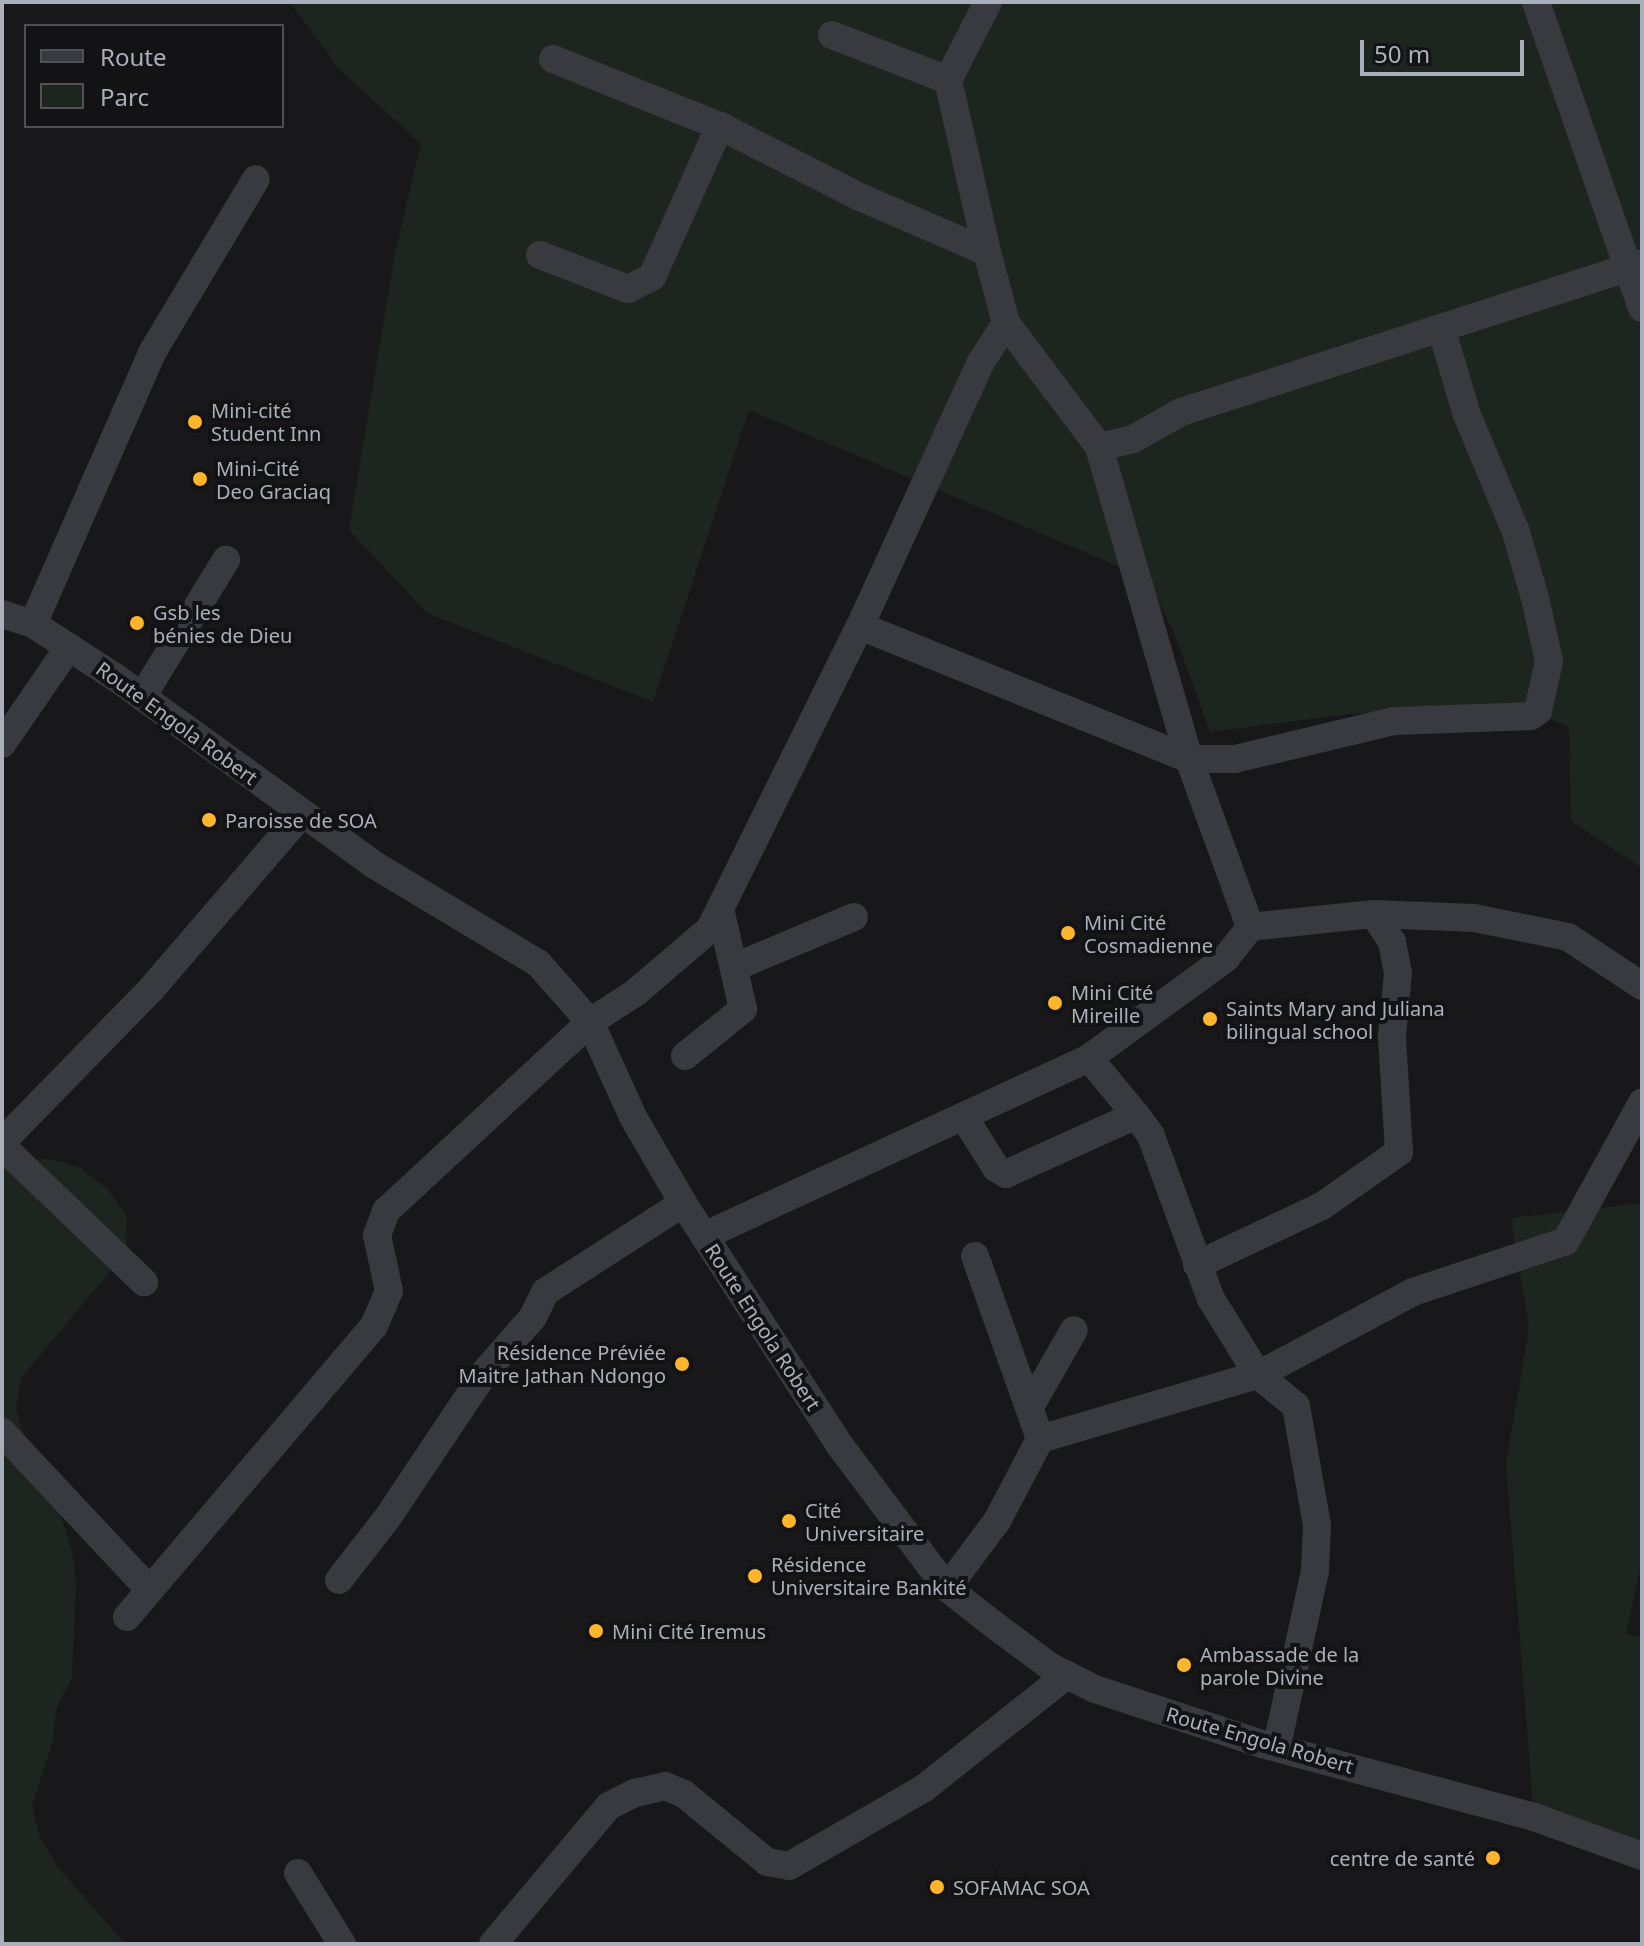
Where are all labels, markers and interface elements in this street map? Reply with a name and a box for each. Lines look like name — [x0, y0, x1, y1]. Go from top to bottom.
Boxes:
legend — [24, 24, 284, 128]
scale bar — [1364, 24, 1528, 74]
text: 50 m — [1374, 37, 1430, 70]
text: Route — [100, 40, 166, 73]
text: Parc — [100, 80, 149, 113]
place label: Mini-cité Student Inn — [211, 398, 321, 445]
marker: Mini-cité Student Inn — [186, 413, 204, 431]
place label: Mini-Cité Deo Graciaq — [216, 456, 331, 503]
marker: Mini-Cité Deo Graciaq — [191, 470, 209, 488]
place label: Gsb les bénies de Dieu — [153, 600, 292, 647]
marker: Gsb les bénies de Dieu — [128, 614, 146, 632]
street label: Route Engola Robert — [92, 656, 262, 790]
place label: Paroisse de SOA — [225, 808, 377, 832]
marker: Paroisse de SOA — [200, 811, 218, 829]
place label: Mini Cité Cosmadienne — [1084, 910, 1213, 957]
marker: Mini Cité Cosmadienne — [1059, 924, 1077, 942]
place label: Mini Cité Mireille — [1071, 980, 1153, 1027]
marker: Mini Cité Mireille — [1046, 994, 1064, 1012]
place label: Saints Mary and Juliana bilingual school — [1226, 996, 1445, 1043]
marker: Saints Mary and Juliana bilingual school — [1201, 1010, 1219, 1028]
street label: Route Engola Robert — [700, 1239, 826, 1415]
place label: Résidence Préviée Maitre Jathan Ndongo — [459, 1340, 666, 1387]
marker: Résidence Préviée Maitre Jathan Ndongo — [673, 1355, 691, 1373]
place label: Cité Universitaire — [805, 1498, 924, 1545]
marker: Cité Universitaire — [780, 1512, 798, 1530]
place label: Résidence Universitaire Bankité — [771, 1552, 966, 1599]
marker: Résidence Universitaire Bankité — [746, 1567, 764, 1585]
place label: Mini Cité Iremus — [612, 1619, 766, 1643]
marker: Mini Cité Iremus — [587, 1622, 605, 1640]
place label: Ambassade de la parole Divine — [1200, 1642, 1359, 1689]
marker: Ambassade de la parole Divine — [1175, 1656, 1193, 1674]
street label: Route Engola Robert — [1164, 1702, 1356, 1778]
place label: centre de santé — [1330, 1846, 1475, 1870]
marker: centre de santé — [1482, 1847, 1504, 1869]
place label: SOFAMAC SOA — [953, 1875, 1090, 1899]
marker: SOFAMAC SOA — [928, 1878, 946, 1896]

